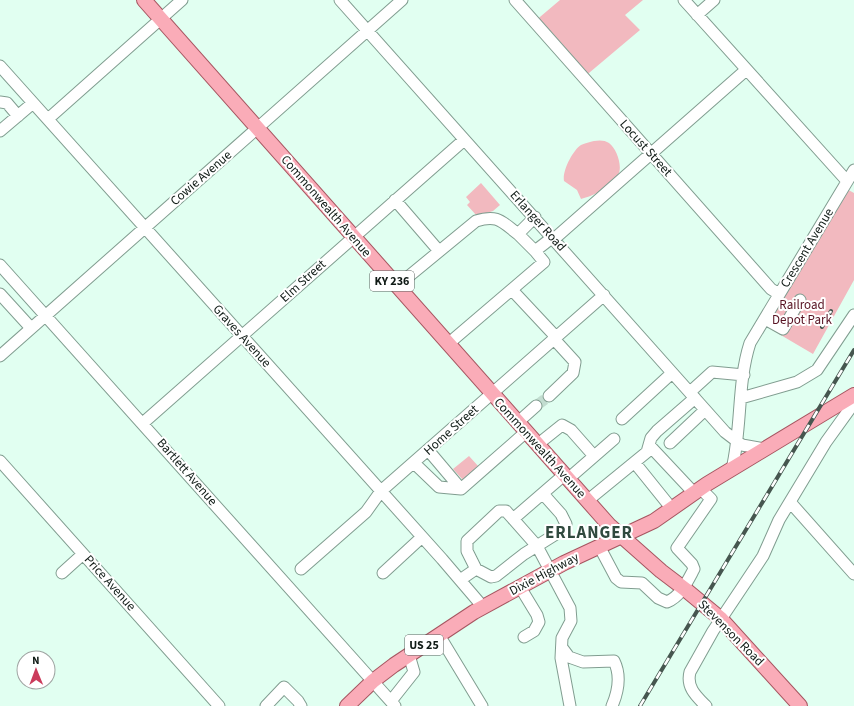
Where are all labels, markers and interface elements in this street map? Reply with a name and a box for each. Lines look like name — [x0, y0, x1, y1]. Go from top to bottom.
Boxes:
street label: Locust Street — [616, 116, 677, 181]
street label: Cowie Avenue — [166, 146, 236, 210]
street label: Commonwealth Avenue — [277, 151, 375, 261]
street label: Erlanger Road — [506, 187, 570, 255]
street label: Crescent Avenue — [776, 205, 838, 291]
street label: Elm Street — [276, 255, 330, 306]
road number: KY 236 — [370, 271, 414, 291]
park label: Railroad Depot Park — [772, 296, 832, 329]
street label: Graves Avenue — [209, 300, 275, 372]
street label: Commonwealth Avenue — [490, 394, 590, 502]
street label: Home Street — [420, 400, 483, 459]
street label: Bartlett Avenue — [153, 434, 221, 510]
district label: ERLANGER — [545, 521, 633, 545]
street label: Dixie Highway — [506, 548, 582, 600]
street label: Price Avenue — [80, 551, 140, 615]
street label: Stevenson Road — [694, 596, 768, 670]
road number: US 25 — [405, 635, 443, 655]
north arrow — [16, 650, 56, 690]
text: N — [32, 653, 40, 668]

